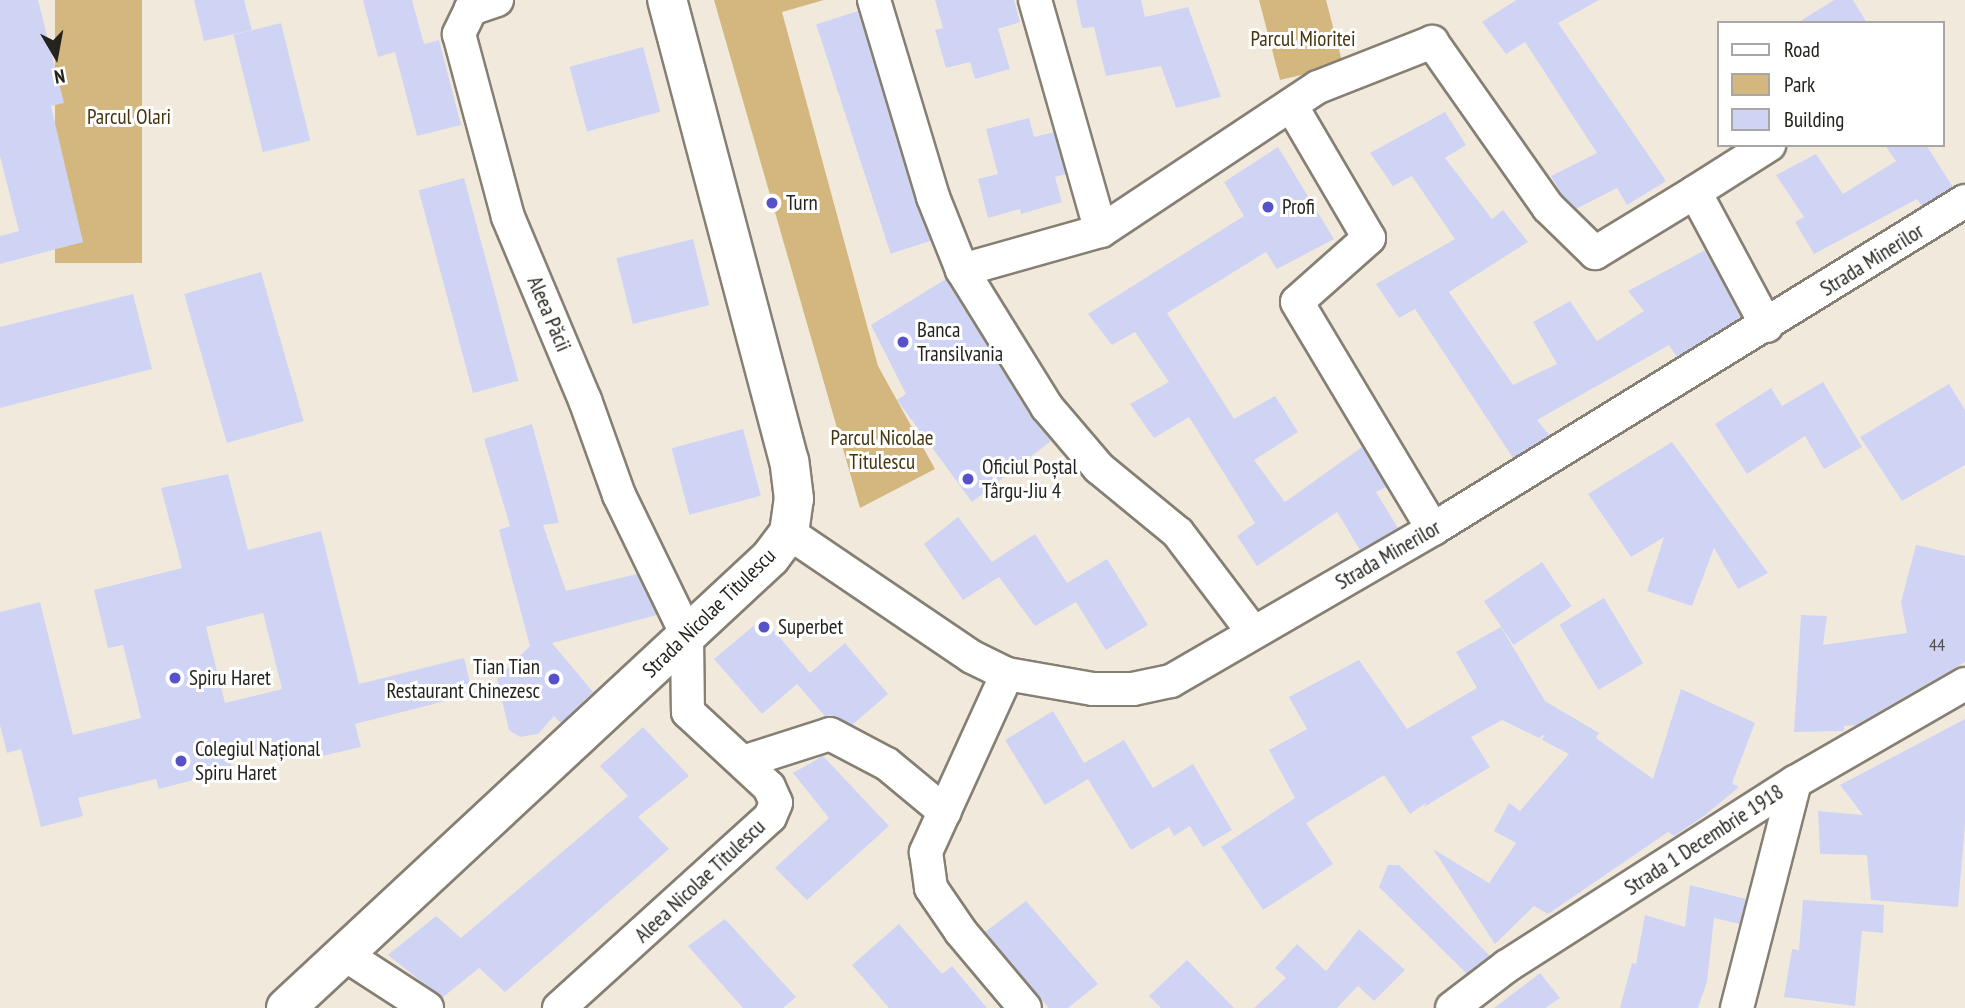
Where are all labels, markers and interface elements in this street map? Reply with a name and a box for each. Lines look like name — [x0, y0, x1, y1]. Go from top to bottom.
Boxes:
north arrow — [21, 21, 91, 91]
legend — [1716, 21, 1944, 147]
park label: Parcul Mioritei — [1250, 26, 1356, 52]
text: Road — [1784, 36, 1820, 63]
text: N — [53, 64, 67, 89]
text: Park — [1784, 71, 1815, 98]
park label: Parcul Olari — [87, 104, 171, 130]
text: Building — [1784, 106, 1844, 133]
place label: Turn — [786, 190, 818, 216]
place label: Profi — [1282, 194, 1315, 220]
marker: Turn — [764, 195, 780, 211]
marker: Profi — [1260, 199, 1276, 215]
street label: Strada Minerilor — [1816, 218, 1928, 302]
street label: Aleea Păcii — [522, 273, 576, 355]
place label: Banca Transilvania — [917, 317, 1003, 367]
marker: Banca Transilvania — [895, 334, 911, 350]
park label: Parcul Nicolae Titulescu — [830, 425, 934, 475]
place label: Oficiul Poștal Târgu-Jiu 4 — [982, 454, 1077, 504]
marker: Oficiul Poștal Târgu-Jiu 4 — [960, 471, 976, 487]
street label: Strada Minerilor — [1331, 515, 1445, 595]
street label: Strada Nicolae Titulescu — [637, 543, 781, 683]
place label: Superbet — [778, 614, 843, 640]
marker: Superbet — [756, 619, 772, 635]
house number: 44 — [1929, 634, 1945, 656]
place label: Tian Tian Restaurant Chinezesc — [386, 654, 540, 704]
place label: Spiru Haret — [189, 665, 271, 691]
marker: Spiru Haret — [167, 670, 183, 686]
marker: Tian Tian Restaurant Chinezesc — [546, 671, 562, 687]
place label: Colegiul Național Spiru Haret — [195, 736, 320, 786]
marker: Colegiul Național Spiru Haret — [173, 753, 189, 769]
street label: Strada 1 Decembrie 1918 — [1620, 779, 1788, 901]
street label: Aleea Nicolae Titulescu — [629, 814, 771, 948]

